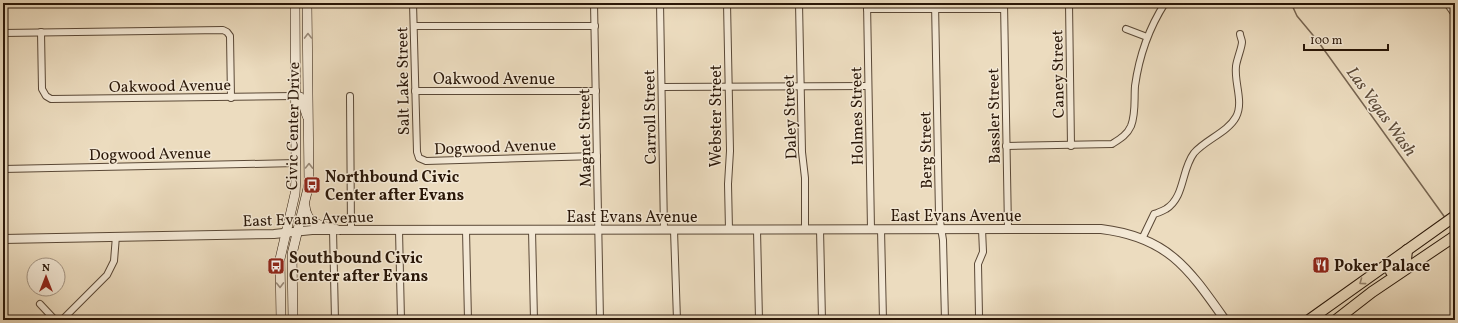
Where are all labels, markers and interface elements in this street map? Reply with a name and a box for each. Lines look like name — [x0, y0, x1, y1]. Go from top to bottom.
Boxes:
street label: Salt Lake Street — [392, 26, 416, 135]
scale bar — [1304, 26, 1388, 52]
street label: Caney Street — [1047, 29, 1071, 119]
one-way arrow — [303, 33, 312, 39]
text: 100 m — [1310, 33, 1343, 49]
street label: Civic Center Drive — [282, 62, 306, 190]
water label: Las Vegas Wash — [1340, 62, 1421, 161]
street label: Webster Street — [706, 64, 728, 167]
street label: Holmes Street — [846, 66, 870, 166]
street label: Bassler Street — [983, 67, 1007, 164]
street label: Oakwood Avenue — [433, 69, 555, 91]
street label: Carroll Street — [639, 69, 663, 165]
street label: Daley Street — [779, 74, 803, 160]
street label: Oakwood Avenue — [109, 75, 231, 99]
street label: Magnet Street — [574, 88, 598, 188]
street label: Berg Street — [915, 111, 939, 189]
street label: Dogwood Avenue — [434, 135, 557, 161]
street label: Dogwood Avenue — [89, 143, 211, 167]
one-way arrow — [305, 163, 313, 169]
place label: Northbound Civic Center after Evans — [325, 167, 464, 207]
bus stop icon: Northbound Civic Center after Evans — [302, 175, 322, 195]
street label: East Evans Avenue — [890, 206, 1022, 228]
street label: East Evans Avenue — [242, 207, 374, 233]
street label: East Evans Avenue — [566, 207, 698, 229]
place label: Southbound Civic Center after Evans — [289, 248, 428, 288]
restaurant icon: Poker Palace — [1311, 255, 1331, 275]
bus stop icon: Southbound Civic Center after Evans — [266, 256, 286, 276]
place label: Poker Palace — [1334, 256, 1430, 278]
north arrow — [26, 257, 66, 297]
text: N — [42, 261, 50, 276]
one-way arrow — [1359, 277, 1366, 285]
one-way arrow — [276, 282, 284, 288]

